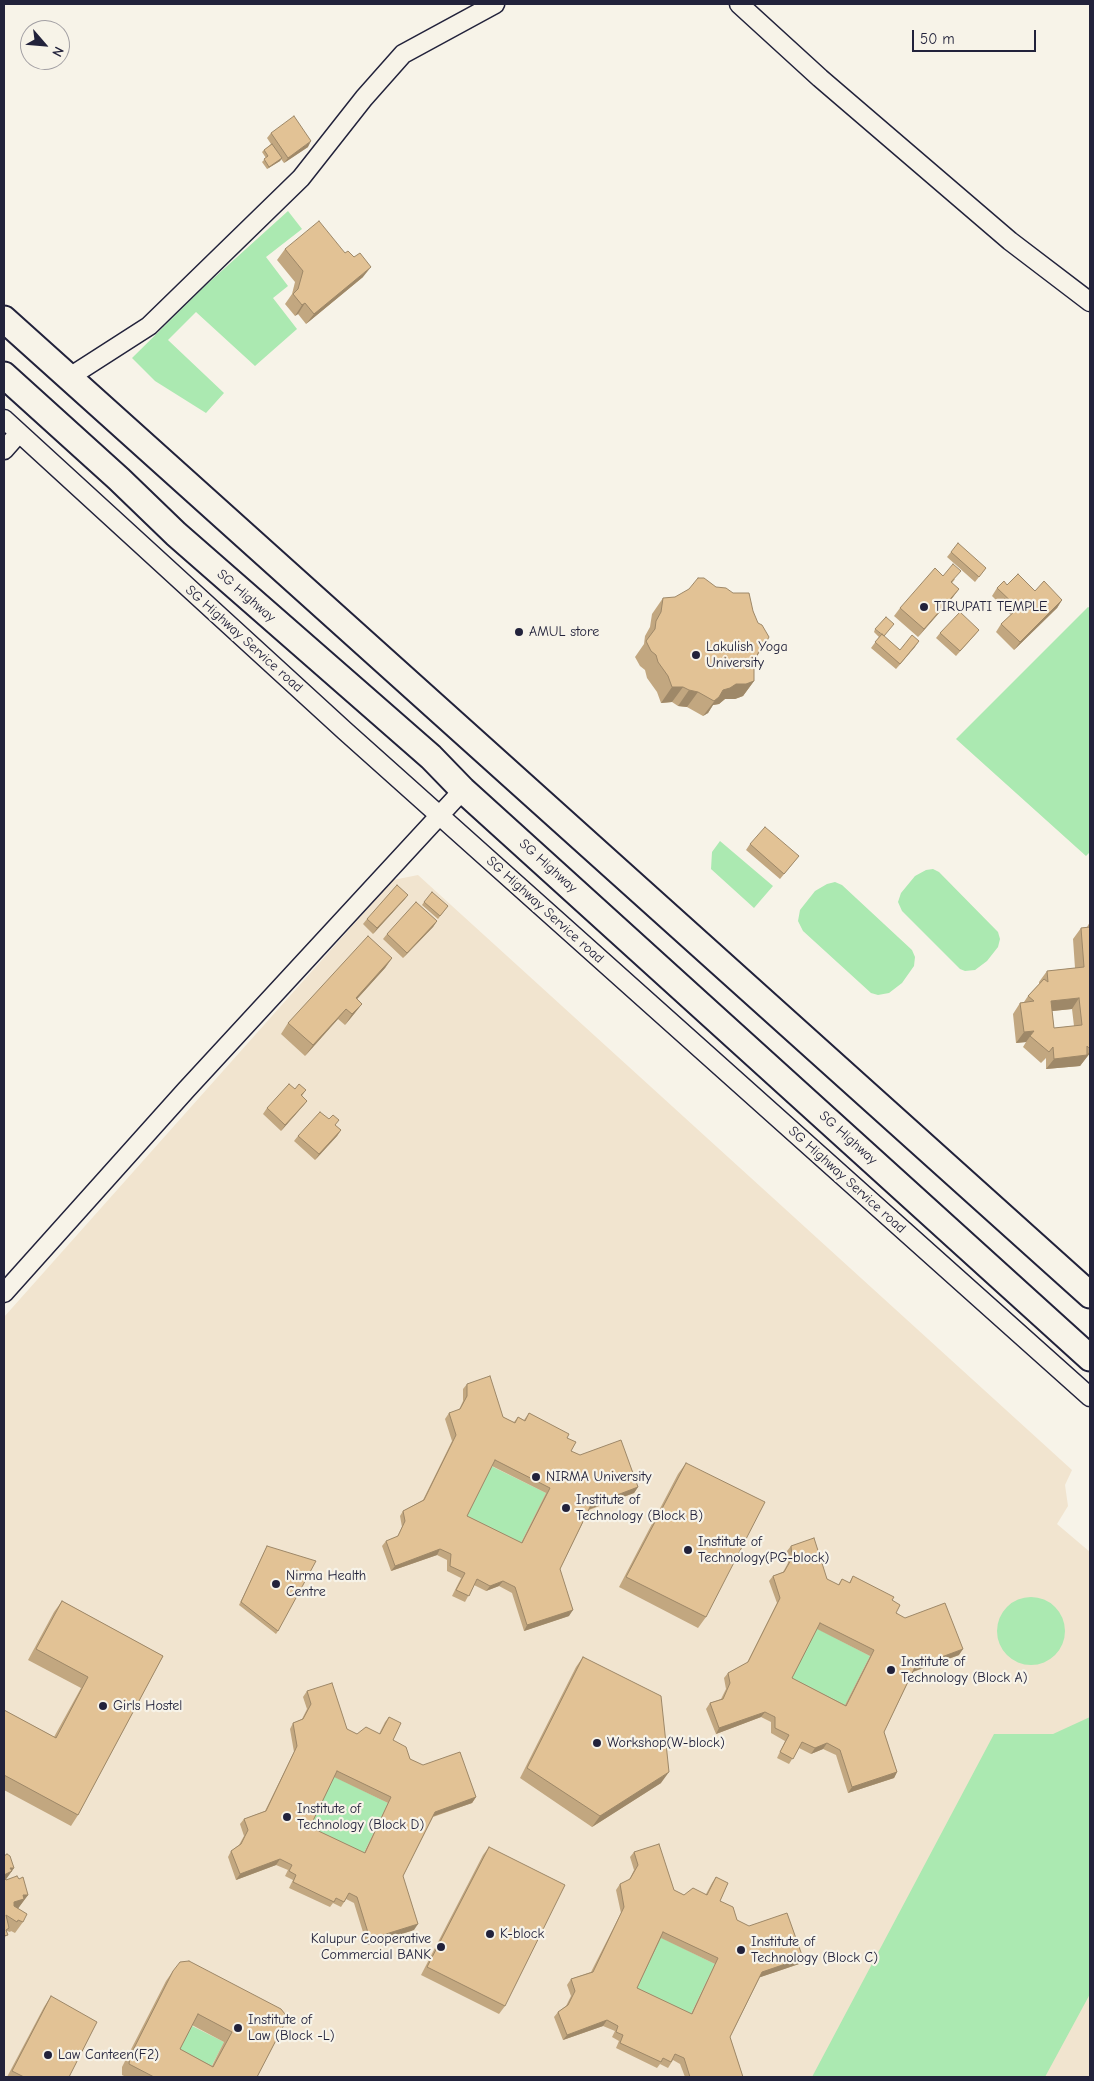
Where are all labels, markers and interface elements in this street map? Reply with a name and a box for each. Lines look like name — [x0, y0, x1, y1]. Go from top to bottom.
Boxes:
north arrow — [20, 20, 70, 70]
scale bar — [914, 20, 1038, 52]
text: 50 m — [920, 30, 955, 48]
text: N — [48, 44, 68, 60]
street label: SG Highway — [213, 566, 279, 626]
street label: SG Highway Service road — [182, 582, 306, 696]
place label: TIRUPATI TEMPLE — [934, 599, 1047, 615]
marker: TIRUPATI TEMPLE — [918, 601, 930, 613]
place label: AMUL store — [529, 624, 599, 640]
marker: AMUL store — [513, 626, 525, 638]
place label: Lakulish Yoga University — [706, 639, 788, 672]
marker: Lakulish Yoga University — [690, 649, 702, 661]
street label: SG Highway — [516, 836, 580, 896]
street label: SG Highway Service road — [483, 853, 607, 967]
street label: SG Highway — [816, 1108, 880, 1168]
street label: SG Highway Service road — [785, 1123, 909, 1237]
place label: NIRMA University — [546, 1469, 652, 1485]
marker: NIRMA University — [530, 1471, 542, 1483]
place label: Institute of Technology (Block B) — [576, 1492, 703, 1524]
marker: Institute of Technology (Block B) — [560, 1502, 572, 1514]
place label: Institute of Technology(PG-block) — [698, 1534, 829, 1566]
marker: Institute of Technology(PG-block) — [682, 1544, 694, 1556]
place label: Nirma Health Centre — [286, 1568, 366, 1600]
marker: Nirma Health Centre — [270, 1578, 282, 1590]
place label: Institute of Technology (Block A) — [901, 1654, 1028, 1686]
marker: Institute of Technology (Block A) — [885, 1664, 897, 1676]
place label: Girls Hostel — [113, 1698, 182, 1714]
marker: Girls Hostel — [97, 1700, 109, 1712]
place label: Workshop(W-block) — [607, 1735, 725, 1751]
marker: Workshop(W-block) — [591, 1737, 603, 1749]
place label: Institute of Technology (Block D) — [297, 1801, 424, 1834]
marker: Institute of Technology (Block D) — [281, 1811, 293, 1823]
place label: K-block — [500, 1926, 544, 1942]
marker: K-block — [484, 1928, 496, 1940]
place label: Kalupur Cooperative Commercial BANK — [311, 1931, 431, 1964]
place label: Institute of Technology (Block C) — [751, 1934, 878, 1966]
marker: Kalupur Cooperative Commercial BANK — [435, 1941, 447, 1953]
marker: Institute of Technology (Block C) — [735, 1944, 747, 1956]
place label: Institute of Law (Block -L) — [248, 2012, 335, 2044]
marker: Institute of Law (Block -L) — [232, 2022, 244, 2034]
place label: Law Canteen(F2) — [58, 2047, 159, 2063]
marker: Law Canteen(F2) — [42, 2049, 54, 2061]

